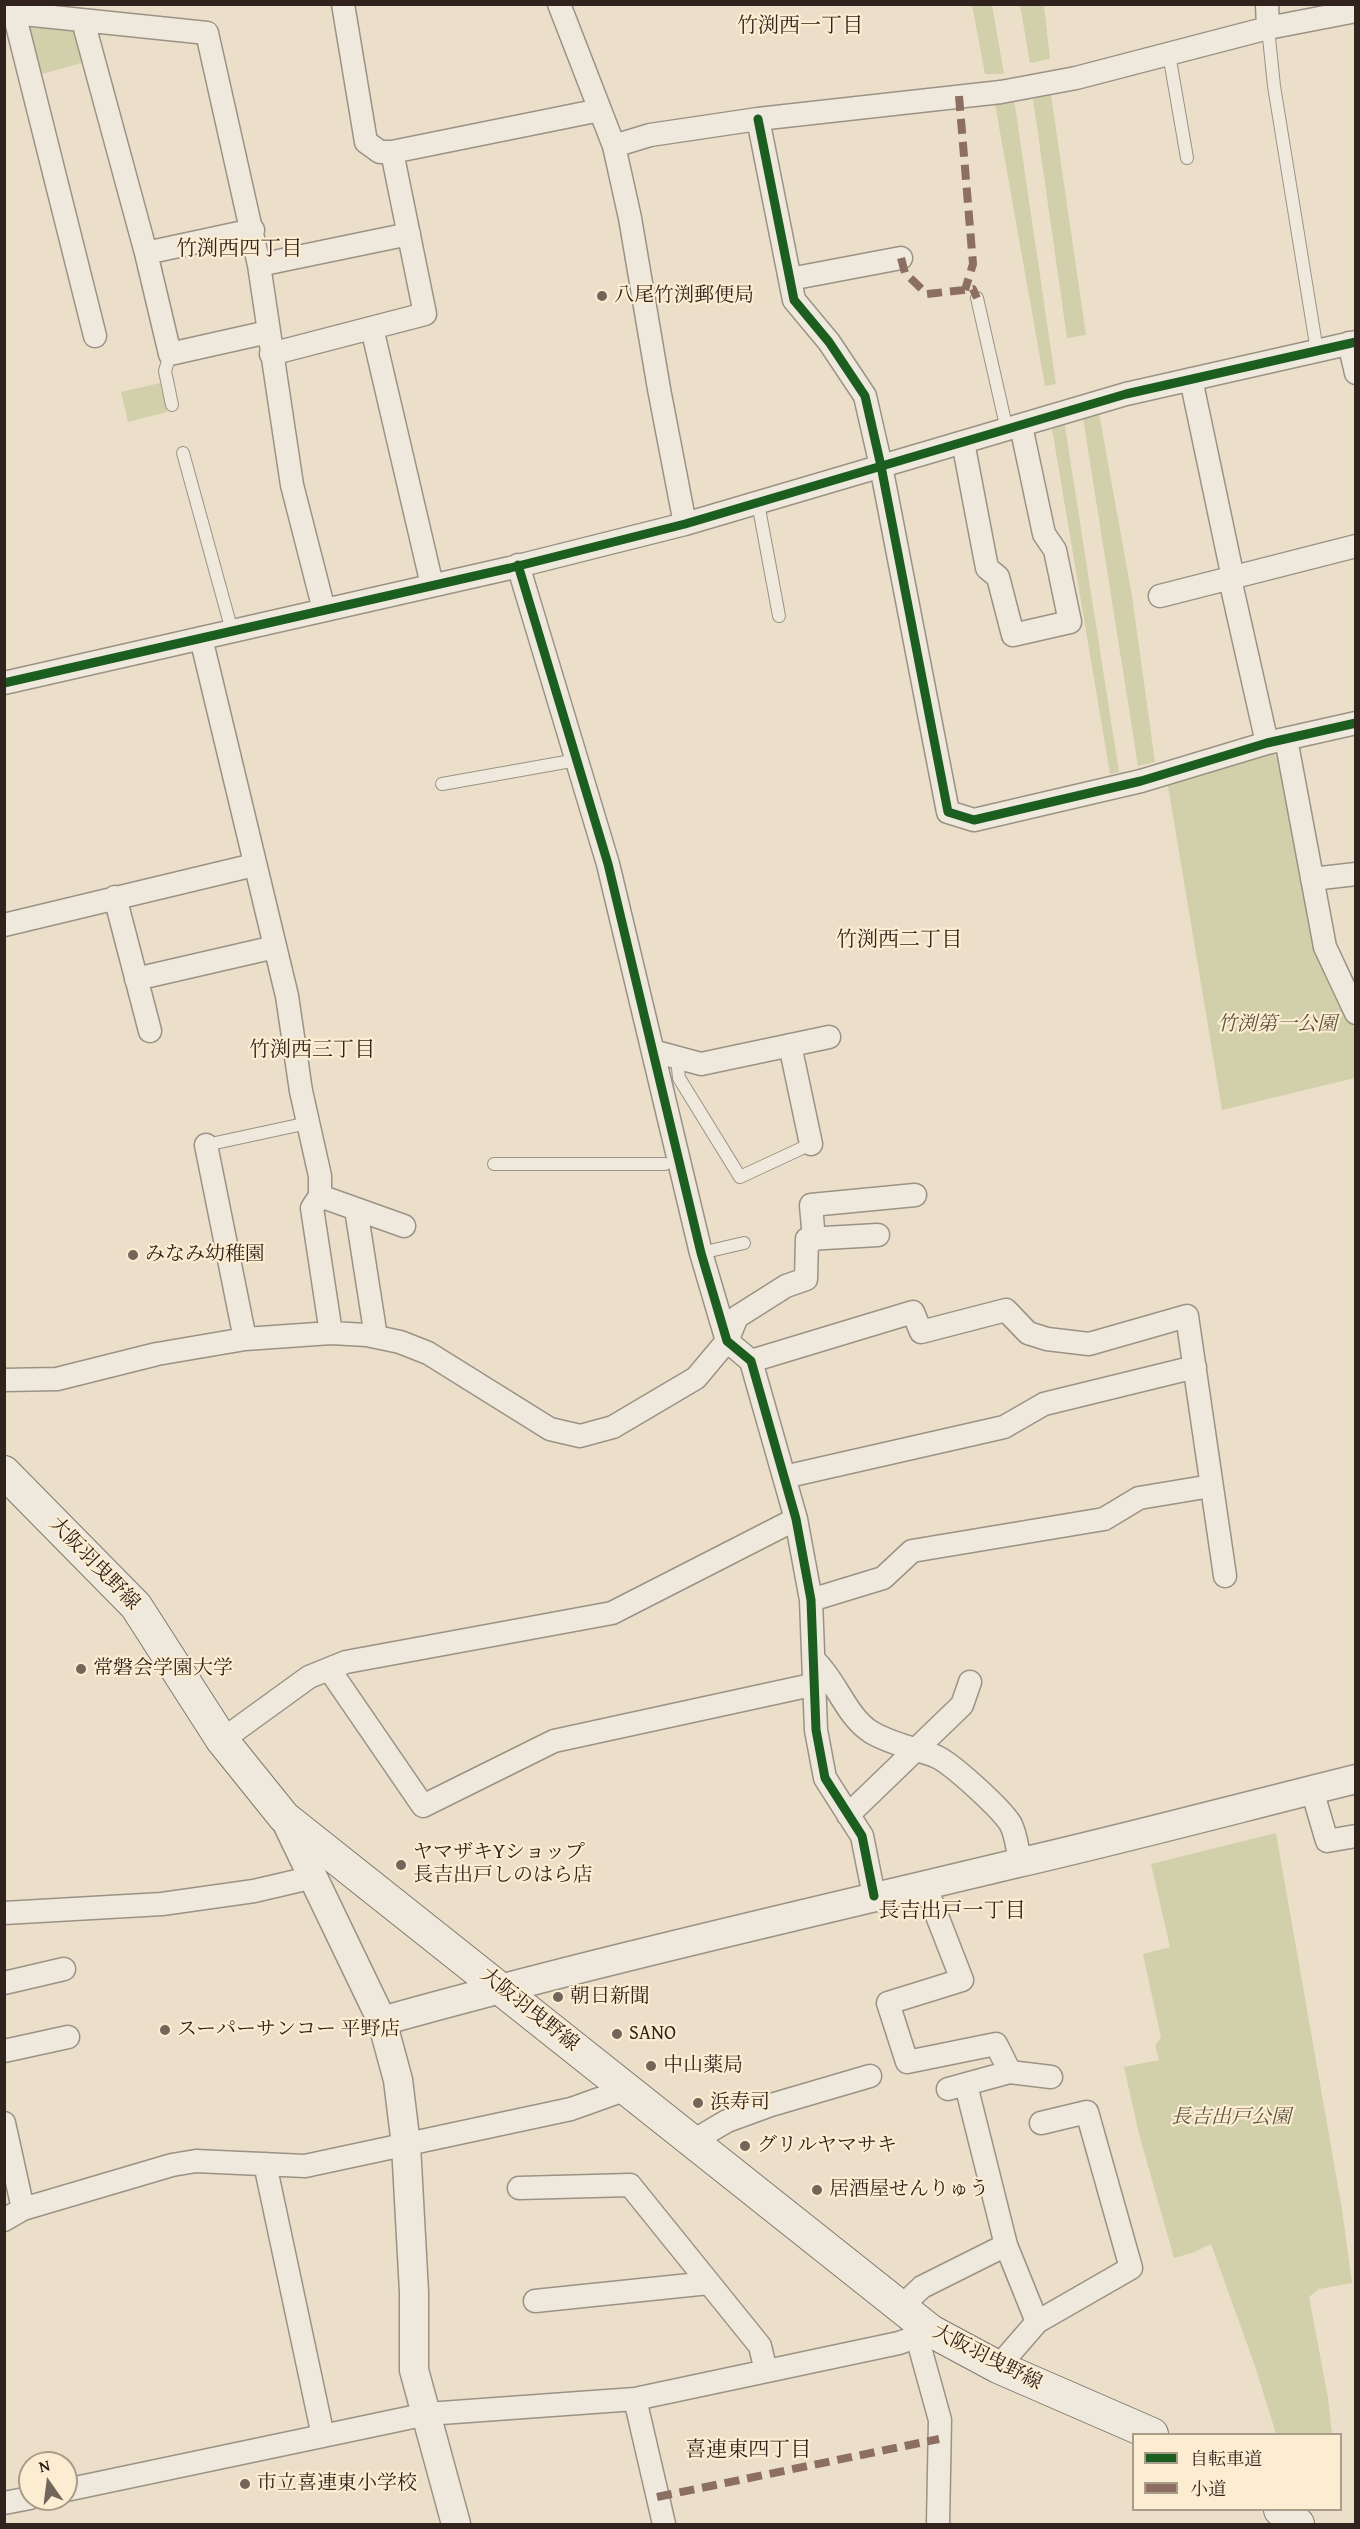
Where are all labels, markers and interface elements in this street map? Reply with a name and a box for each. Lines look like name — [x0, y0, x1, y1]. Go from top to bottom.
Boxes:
district label: 竹渕西一丁目 — [737, 14, 863, 40]
district label: 竹渕西四丁目 — [176, 237, 302, 263]
place label: 八尾竹渕郵便局 — [614, 284, 754, 308]
marker: 八尾竹渕郵便局 — [595, 289, 609, 303]
district label: 竹渕西二丁目 — [836, 928, 962, 954]
park label: 竹渕第一公園 — [1217, 1013, 1337, 1037]
district label: 竹渕西三丁目 — [249, 1038, 375, 1064]
place label: みなみ幼稚園 — [145, 1243, 265, 1267]
marker: みなみ幼稚園 — [126, 1248, 140, 1262]
street label: 大阪羽曳野線 — [44, 1513, 144, 1615]
place label: 常磐会学園大学 — [93, 1657, 233, 1681]
marker: 常磐会学園大学 — [74, 1662, 88, 1676]
place label: ヤマザキYショップ 長吉出戸しのはら店 — [413, 1841, 593, 1888]
marker: ヤマザキYショップ 長吉出戸しのはら店 — [394, 1858, 408, 1872]
district label: 長吉出戸一丁目 — [879, 1899, 1025, 1925]
street label: 大阪羽曳野線 — [475, 1963, 583, 2057]
place label: 朝日新聞 — [570, 1985, 650, 2009]
marker: 朝日新聞 — [551, 1990, 565, 2004]
place label: スーパーサンコー 平野店 — [177, 2018, 400, 2042]
place label: SANO — [629, 2022, 676, 2046]
marker: スーパーサンコー 平野店 — [158, 2023, 172, 2037]
marker: SANO — [610, 2027, 624, 2041]
place label: 中山薬局 — [663, 2054, 743, 2078]
marker: 中山薬局 — [644, 2059, 658, 2073]
place label: 浜寿司 — [710, 2091, 770, 2115]
marker: 浜寿司 — [691, 2096, 705, 2110]
park label: 長吉出戸公園 — [1171, 2106, 1291, 2130]
place label: グリルヤマサキ — [757, 2134, 897, 2158]
marker: グリルヤマサキ — [738, 2139, 752, 2153]
place label: 居酒屋せんりゅう — [829, 2178, 989, 2202]
marker: 居酒屋せんりゅう — [810, 2183, 824, 2197]
street label: 大阪羽曳野線 — [928, 2320, 1046, 2396]
legend — [1132, 2433, 1342, 2511]
district label: 喜連東四丁目 — [685, 2438, 811, 2464]
text: 自転車道 — [1190, 2445, 1262, 2472]
north arrow — [18, 2451, 78, 2511]
text: N — [36, 2453, 52, 2478]
place label: 市立喜連東小学校 — [257, 2472, 417, 2496]
text: 小道 — [1190, 2475, 1226, 2502]
marker: 市立喜連東小学校 — [238, 2477, 252, 2491]

